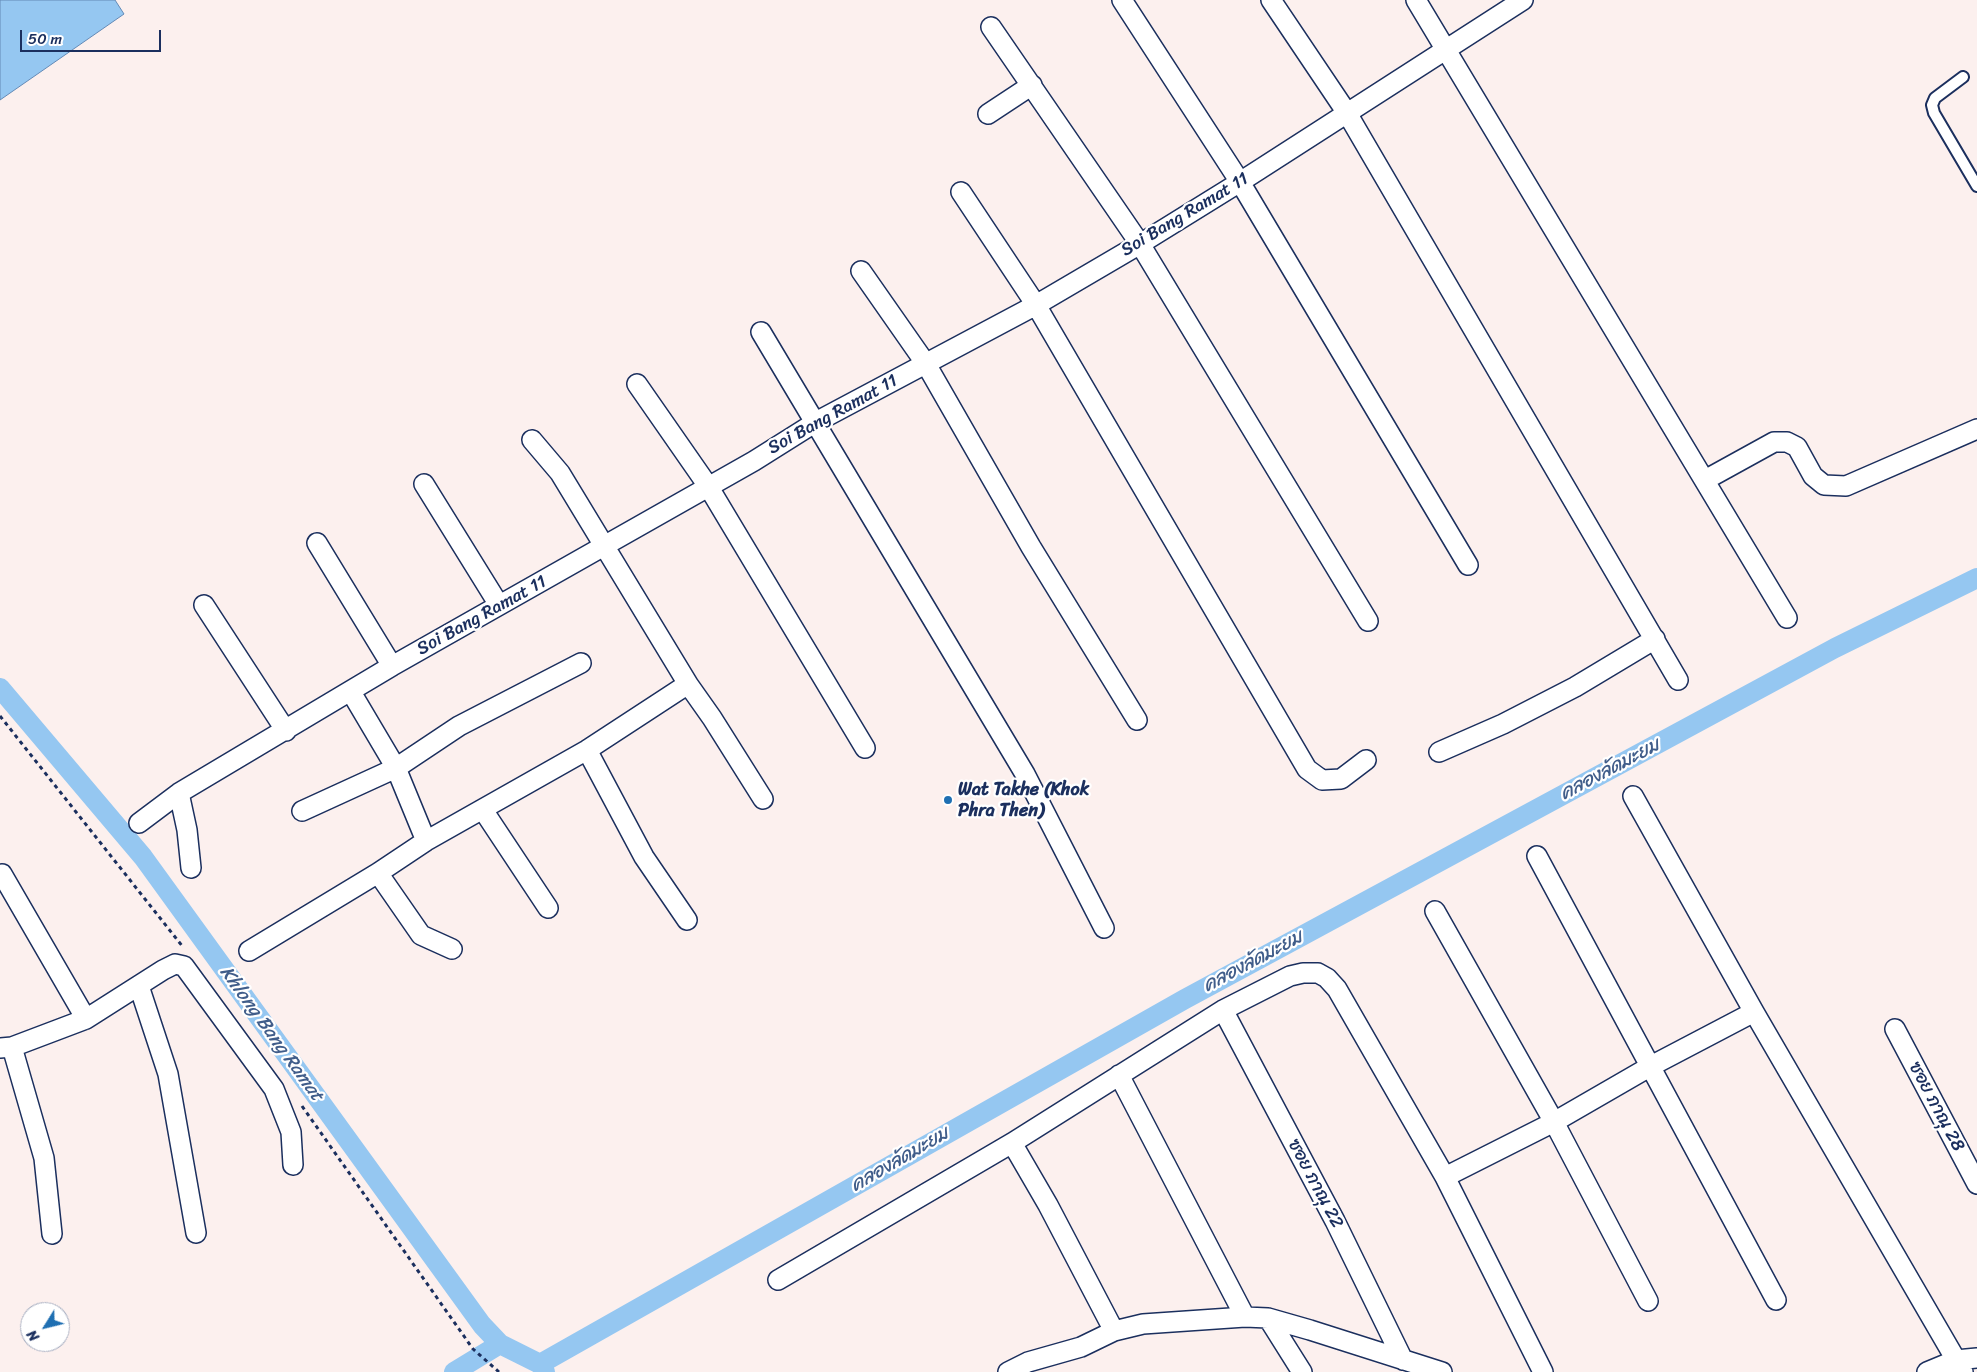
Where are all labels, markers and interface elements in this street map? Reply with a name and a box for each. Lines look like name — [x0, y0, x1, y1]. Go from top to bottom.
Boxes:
scale bar — [22, 20, 164, 52]
text: 50 m — [28, 26, 62, 52]
street label: Soi Bang Ramat 11 — [1117, 168, 1253, 262]
street label: Soi Bang Ramat 11 — [764, 370, 902, 460]
street label: Soi Bang Ramat 11 — [413, 571, 551, 661]
water label: คลองลัดมะยม — [1556, 734, 1664, 806]
place label: Wat Takhe (Khok Phra Then) — [958, 779, 1089, 822]
marker: Wat Takhe (Khok Phra Then) — [942, 794, 954, 806]
water label: คลองลัดมะยม — [1199, 926, 1307, 998]
water label: Khlong Bang Ramat — [214, 962, 328, 1106]
street label: ซอย ภาณุ 28 — [1903, 1059, 1969, 1155]
water label: คลองลัดมะยม — [847, 1123, 953, 1197]
street label: ซอย ภาณุ 22 — [1283, 1136, 1347, 1232]
north arrow — [20, 1302, 70, 1352]
text: N — [20, 1324, 46, 1347]

